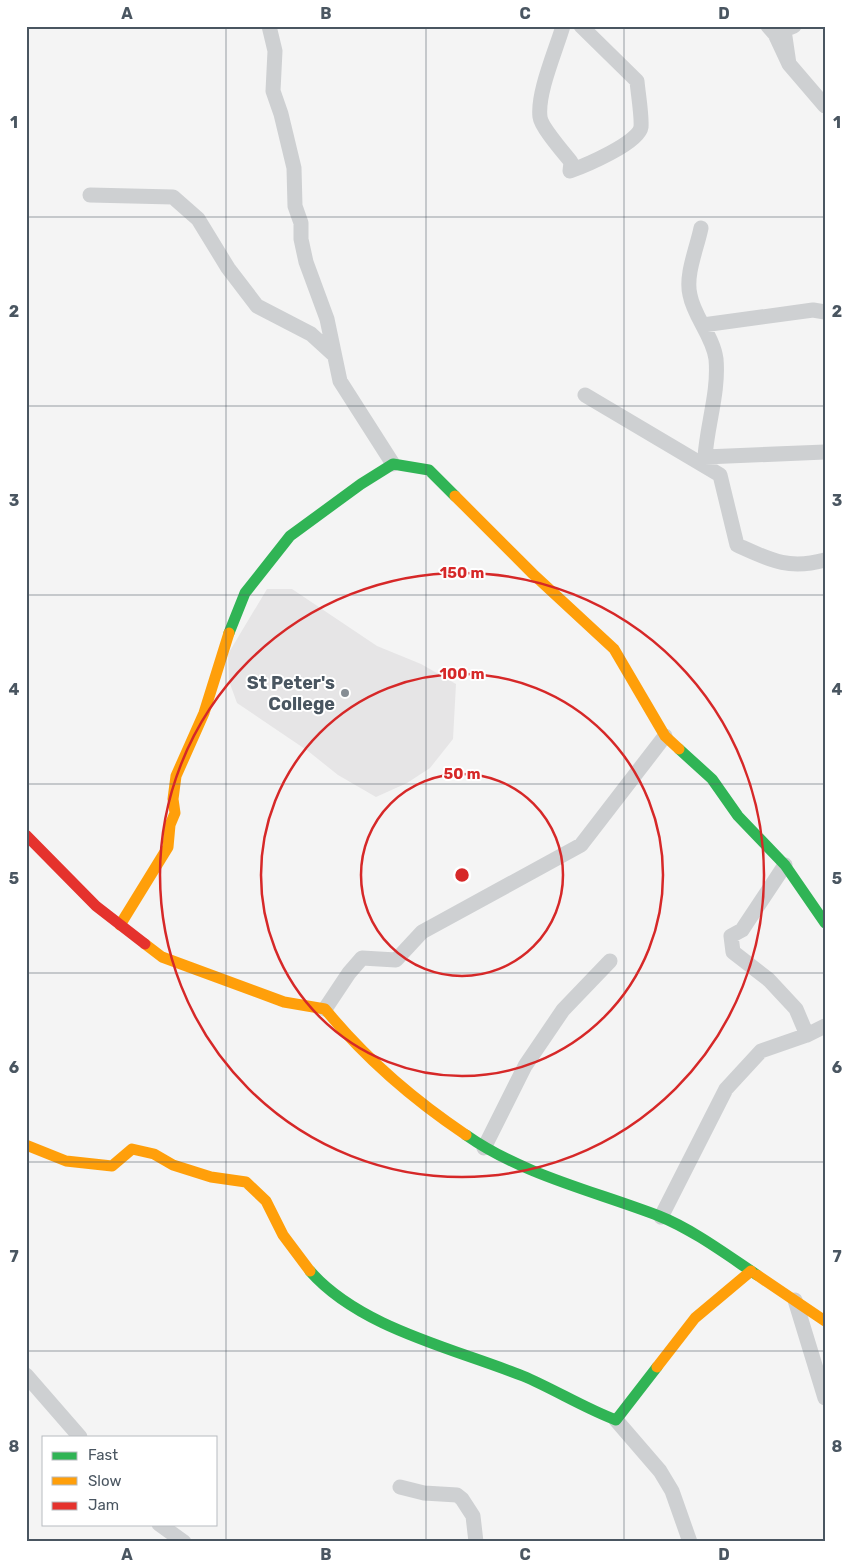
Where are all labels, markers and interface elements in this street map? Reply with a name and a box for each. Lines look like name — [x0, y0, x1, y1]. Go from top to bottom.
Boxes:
text: A — [121, 4, 133, 23]
text: B — [320, 4, 332, 23]
text: C — [519, 4, 531, 23]
text: D — [718, 4, 730, 23]
text: 1 — [10, 113, 18, 132]
text: 1 — [833, 113, 841, 132]
text: 2 — [9, 302, 19, 321]
text: 2 — [832, 302, 842, 321]
text: 3 — [9, 491, 19, 510]
text: 3 — [832, 491, 842, 510]
text: 150 m — [440, 564, 484, 582]
text: 100 m — [440, 665, 484, 683]
place label: St Peter's College — [247, 672, 335, 715]
text: 4 — [9, 680, 20, 699]
text: 4 — [832, 680, 843, 699]
marker: St Peter's College — [339, 687, 351, 699]
text: 50 m — [444, 765, 480, 783]
centre of rings — [453, 866, 471, 884]
text: 5 — [9, 869, 19, 888]
text: 5 — [832, 869, 842, 888]
text: 6 — [9, 1058, 19, 1077]
text: 6 — [832, 1058, 842, 1077]
text: 7 — [9, 1247, 19, 1266]
text: 7 — [832, 1247, 842, 1266]
legend — [42, 1436, 218, 1526]
text: 8 — [9, 1437, 20, 1456]
text: 8 — [832, 1437, 843, 1456]
text: Fast — [88, 1446, 118, 1464]
text: Slow — [88, 1472, 121, 1490]
text: Jam — [88, 1496, 119, 1514]
text: A — [121, 1545, 133, 1564]
text: B — [320, 1545, 332, 1564]
text: C — [519, 1545, 531, 1564]
text: D — [718, 1545, 730, 1564]

